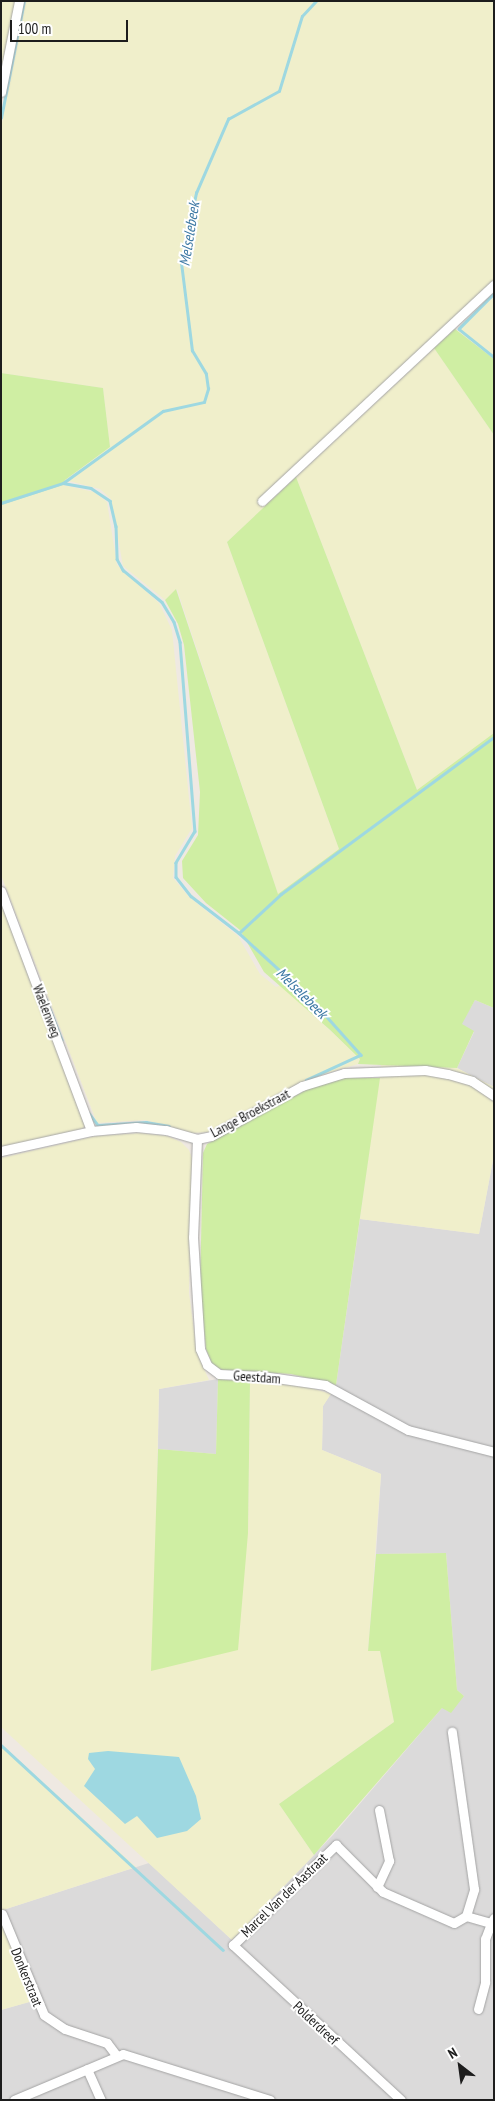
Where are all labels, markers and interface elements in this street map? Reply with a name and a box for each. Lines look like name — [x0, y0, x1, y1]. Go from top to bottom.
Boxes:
scale bar — [12, 10, 130, 42]
text: 100 m — [18, 19, 51, 38]
water label: Melselebeek — [175, 201, 203, 267]
water label: Melselebeek — [273, 964, 331, 1022]
street label: Waelenweg — [29, 982, 65, 1040]
street label: Lange Broekstraat — [208, 1085, 292, 1141]
street label: Geestdam — [233, 1367, 281, 1387]
street label: Marcel Van der Aastraat — [237, 1849, 331, 1941]
street label: Donkerstraat — [8, 1945, 46, 2009]
street label: Polderdreef — [290, 1998, 342, 2048]
north arrow — [435, 2041, 485, 2091]
text: N — [445, 2043, 460, 2063]

